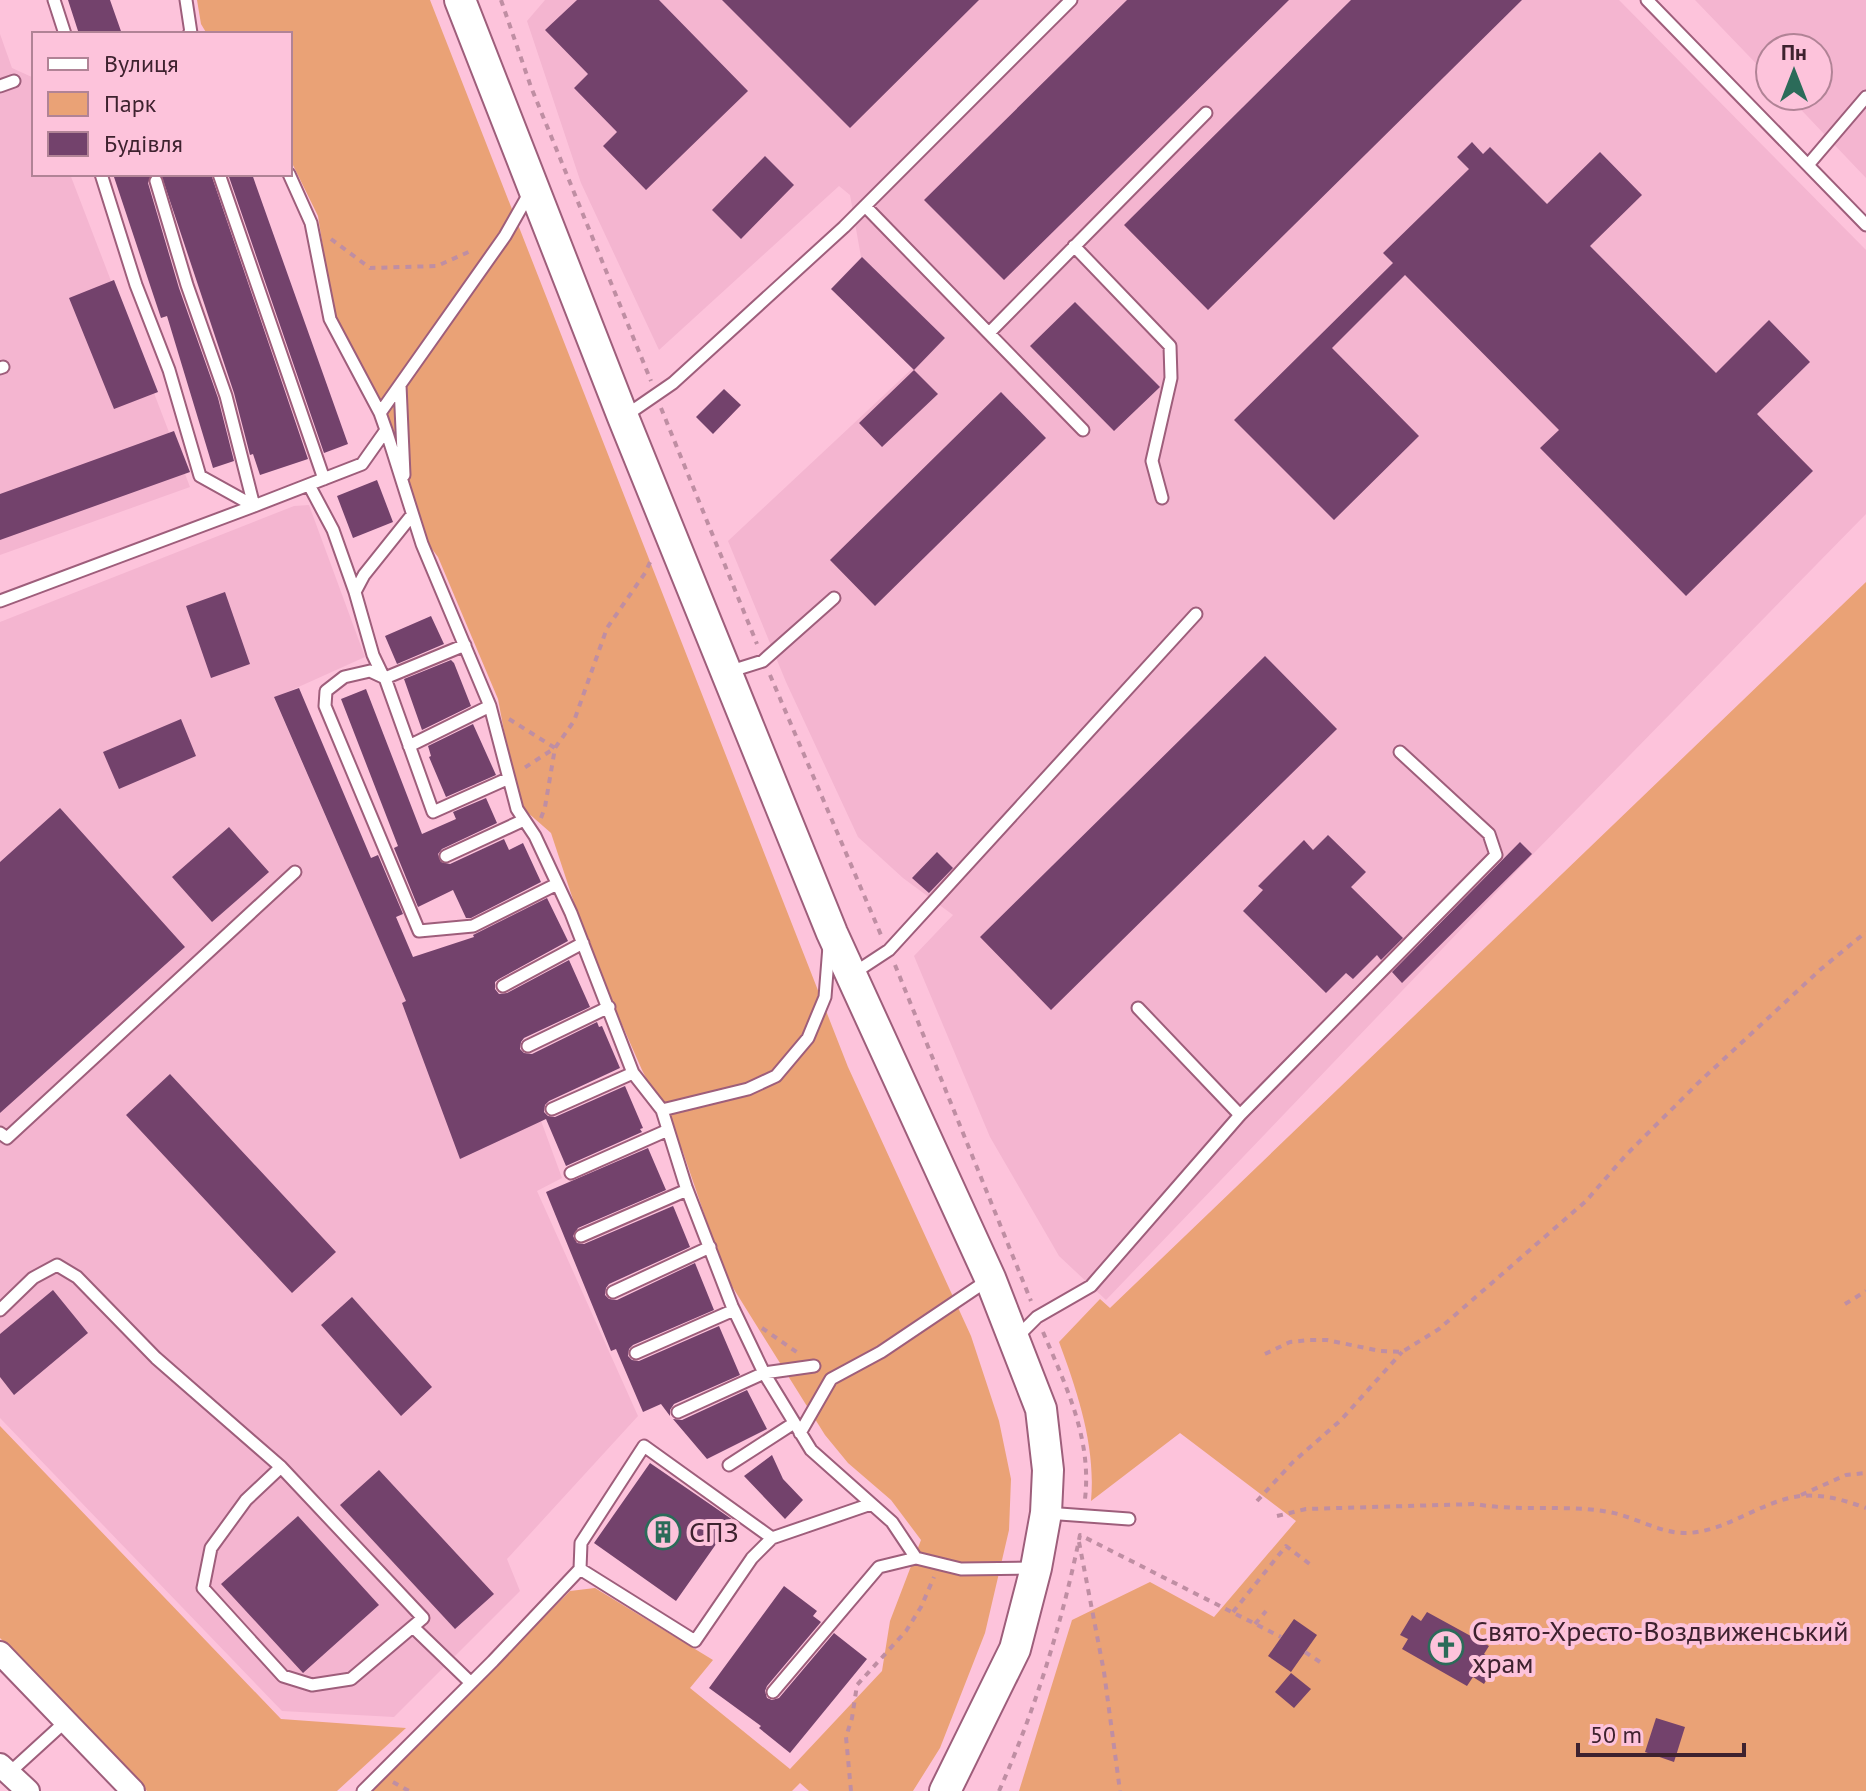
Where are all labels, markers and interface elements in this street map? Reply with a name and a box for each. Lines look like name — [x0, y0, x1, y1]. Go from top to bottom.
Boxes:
legend — [32, 32, 292, 176]
north arrow — [1754, 32, 1834, 112]
text: Пн — [1781, 38, 1807, 66]
text: Вулиця — [104, 48, 179, 79]
text: Парк — [104, 88, 157, 119]
text: Будівля — [104, 128, 183, 159]
building icon: СПЗ — [644, 1513, 682, 1551]
place label: СПЗ — [689, 1513, 739, 1550]
place label: Свято-Хресто-Воздвиженський храм — [1472, 1612, 1849, 1681]
church icon: Свято-Хресто-Воздвиженський храм — [1427, 1628, 1465, 1666]
scale bar — [1578, 1707, 1744, 1757]
text: 50 m — [1590, 1719, 1642, 1750]

